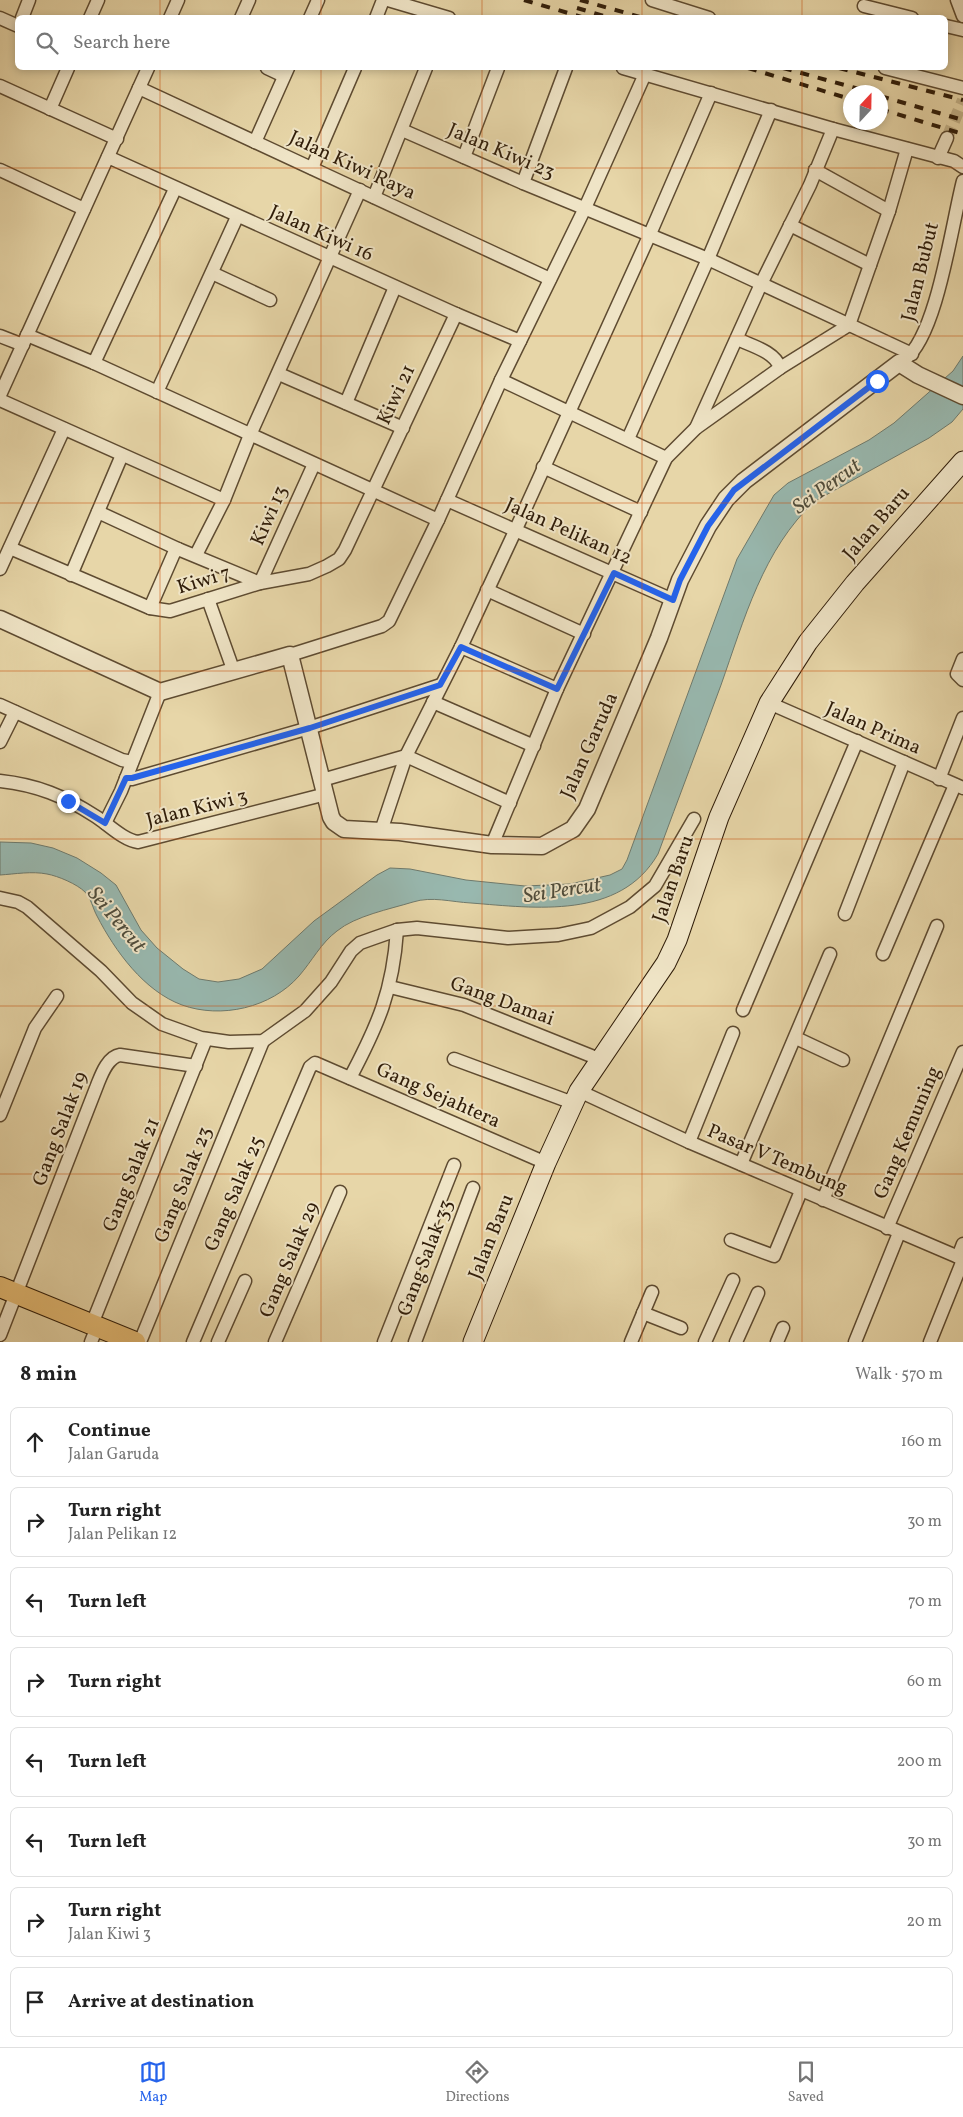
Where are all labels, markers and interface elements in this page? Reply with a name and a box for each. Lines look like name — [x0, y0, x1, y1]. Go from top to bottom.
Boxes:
search box — [15, 15, 948, 70]
icon: search — [33, 29, 61, 57]
text: Search here — [73, 30, 170, 56]
north arrow — [843, 85, 888, 130]
street label: Jalan Kiwi 23 — [443, 117, 559, 187]
street label: Jalan Kiwi Raya — [284, 124, 420, 208]
street label: Jalan Kiwi 16 — [264, 199, 378, 269]
street label: Jalan Bubut — [895, 219, 947, 325]
street label: Kiwi 21 — [371, 360, 423, 430]
route start — [866, 370, 889, 393]
water label: Sei Percut — [787, 452, 868, 522]
street label: Kiwi 13 — [244, 481, 296, 551]
street label: Jalan Baru — [837, 481, 917, 567]
street label: Jalan Pelikan 12 — [500, 491, 636, 573]
street label: Kiwi 7 — [174, 560, 234, 602]
street label: Jalan Garuda — [554, 688, 626, 804]
street label: Jalan Prima — [821, 695, 925, 763]
street label: Jalan Kiwi 3 — [143, 783, 251, 835]
route end — [57, 790, 80, 813]
street label: Jalan Baru — [646, 832, 702, 926]
water label: Sei Percut — [521, 870, 604, 911]
water label: Sei Percut — [80, 881, 153, 960]
street label: Gang Damai — [446, 970, 558, 1034]
street label: Gang Sejahtera — [371, 1056, 505, 1136]
street label: Gang Kemuning — [867, 1062, 949, 1204]
street label: Gang Salak 19 — [26, 1068, 96, 1190]
street label: Gang Salak 21 — [96, 1114, 168, 1236]
street label: Pasar V Tembung — [702, 1118, 852, 1202]
street label: Gang Salak 23 — [148, 1123, 220, 1247]
street label: Gang Salak 25 — [198, 1132, 272, 1256]
street label: Jalan Baru — [462, 1190, 522, 1284]
street label: Gang Salak 33 — [391, 1196, 461, 1320]
street label: Gang Salak 29 — [253, 1198, 327, 1322]
text: 8 min — [20, 1360, 77, 1389]
text: Walk · 570 m — [855, 1364, 943, 1386]
text: Continue — [68, 1418, 151, 1444]
icon: ahead — [21, 1428, 49, 1456]
text: 160 m — [901, 1431, 942, 1453]
text: Jalan Garuda — [68, 1444, 159, 1466]
text: Turn right — [68, 1498, 161, 1524]
icon: right — [21, 1508, 49, 1536]
text: 30 m — [907, 1511, 942, 1533]
text: Jalan Pelikan 12 — [68, 1524, 177, 1546]
icon: left — [21, 1588, 49, 1616]
text: Turn left — [68, 1589, 147, 1615]
text: 70 m — [908, 1591, 942, 1613]
icon: right — [21, 1668, 49, 1696]
text: Turn right — [68, 1669, 161, 1695]
text: 60 m — [907, 1671, 942, 1693]
icon: left — [21, 1748, 49, 1776]
text: Turn left — [68, 1749, 147, 1775]
text: 200 m — [897, 1751, 942, 1773]
icon: left — [21, 1828, 49, 1856]
text: Turn left — [68, 1829, 147, 1855]
text: 30 m — [907, 1831, 942, 1853]
text: Turn right — [68, 1898, 161, 1924]
icon: right — [21, 1908, 49, 1936]
text: 20 m — [907, 1911, 942, 1933]
text: Jalan Kiwi 3 — [68, 1924, 151, 1946]
icon: arrive — [21, 1988, 49, 2016]
text: Arrive at destination — [68, 1989, 254, 2015]
tab: Map — [139, 2058, 167, 2107]
tab: Directions — [445, 2058, 510, 2107]
tab: Saved — [788, 2058, 824, 2107]

